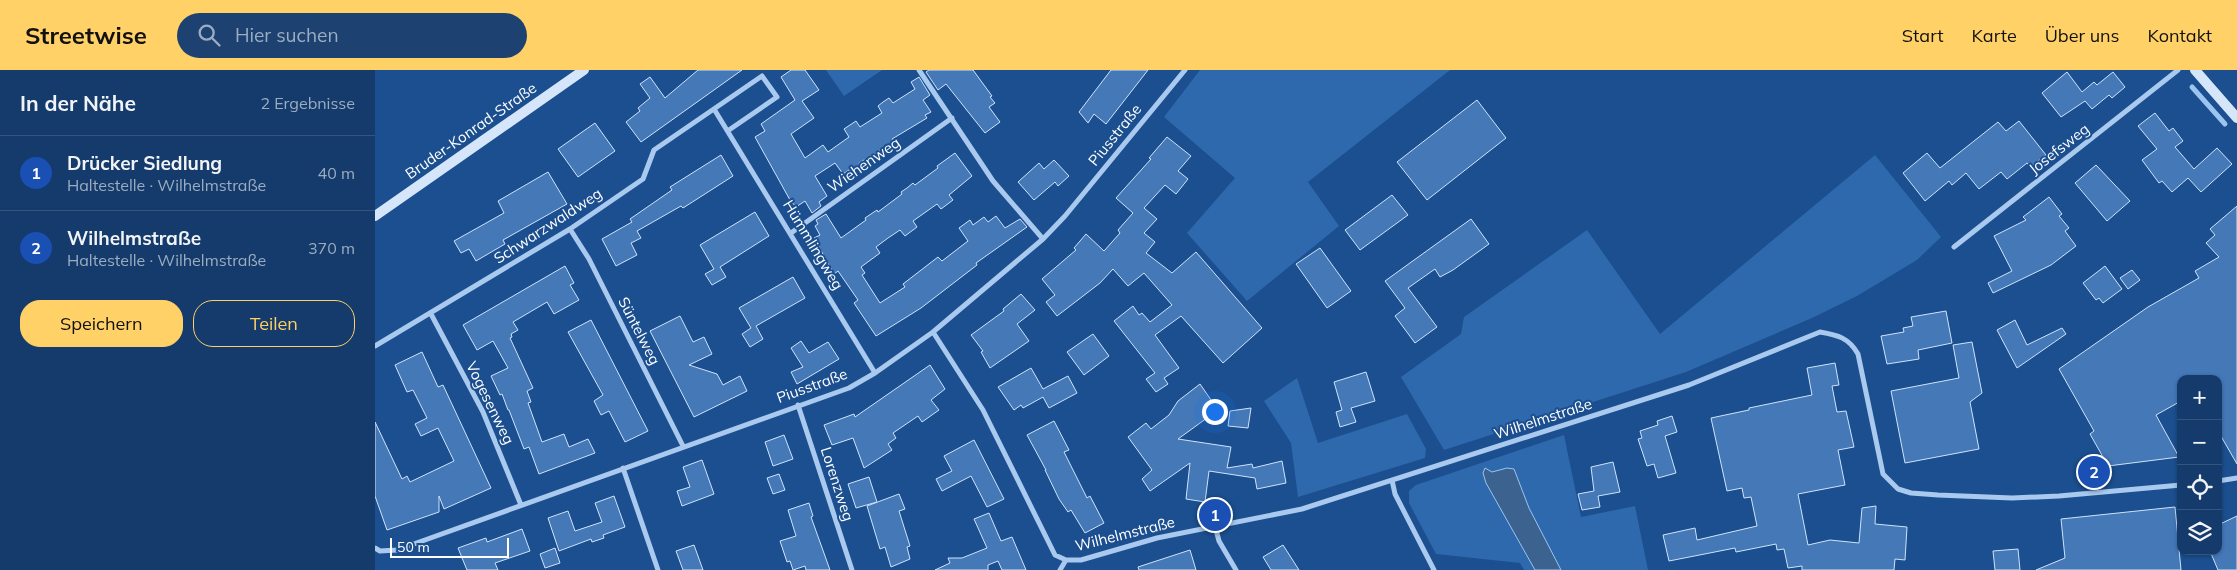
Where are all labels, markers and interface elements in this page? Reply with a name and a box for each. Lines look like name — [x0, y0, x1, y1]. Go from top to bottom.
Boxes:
search box — [177, 13, 527, 58]
text: Streetwise — [25, 20, 147, 50]
icon: search — [195, 21, 223, 49]
text: Hier suchen — [235, 23, 339, 47]
text: Start — [1902, 24, 1943, 47]
text: Karte — [1971, 24, 2017, 47]
text: Über uns — [2045, 24, 2120, 47]
text: Kontakt — [2148, 24, 2212, 47]
street label: Bruder-Konrad-Straße — [401, 78, 540, 183]
text: In der Nähe — [20, 90, 136, 116]
text: 2 Ergebnisse — [260, 93, 355, 113]
street label: Piusstraße — [1084, 100, 1145, 169]
street label: Josefsweg — [2025, 119, 2093, 178]
street label: Wiehenweg — [824, 133, 904, 197]
text: Drücker Siedlung — [67, 151, 222, 175]
text: 1 — [31, 163, 41, 183]
text: 40 m — [318, 163, 355, 183]
text: Haltestelle · Wilhelmstraße — [67, 175, 266, 195]
street label: Schwarzwaldweg — [490, 184, 605, 268]
street label: Hümmlingweg — [779, 196, 848, 293]
text: Wilhelmstraße — [67, 226, 201, 250]
text: 2 — [31, 238, 41, 258]
text: 370 m — [308, 238, 355, 258]
text: Haltestelle · Wilhelmstraße — [67, 250, 266, 270]
street label: Süntelweg — [614, 294, 665, 368]
button: Speichern — [20, 300, 183, 347]
button: Teilen — [193, 300, 355, 347]
street label: Vogesenweg — [462, 358, 519, 447]
street label: Piusstraße — [774, 364, 850, 407]
map controls — [2177, 375, 2222, 555]
button: + — [2177, 375, 2222, 420]
street label: Wilhelmstraße — [1491, 394, 1594, 443]
your location — [1202, 399, 1228, 425]
button: − — [2177, 420, 2222, 465]
street label: Lorenzweg — [817, 444, 858, 523]
pin: 2 — [2078, 453, 2110, 491]
button: locate — [2177, 465, 2222, 510]
pin: 1 — [1199, 496, 1231, 534]
button: layers — [2177, 510, 2222, 555]
street label: Wilhelmstraße — [1073, 512, 1177, 555]
scale bar — [390, 535, 509, 558]
text: 50 m — [397, 538, 430, 556]

